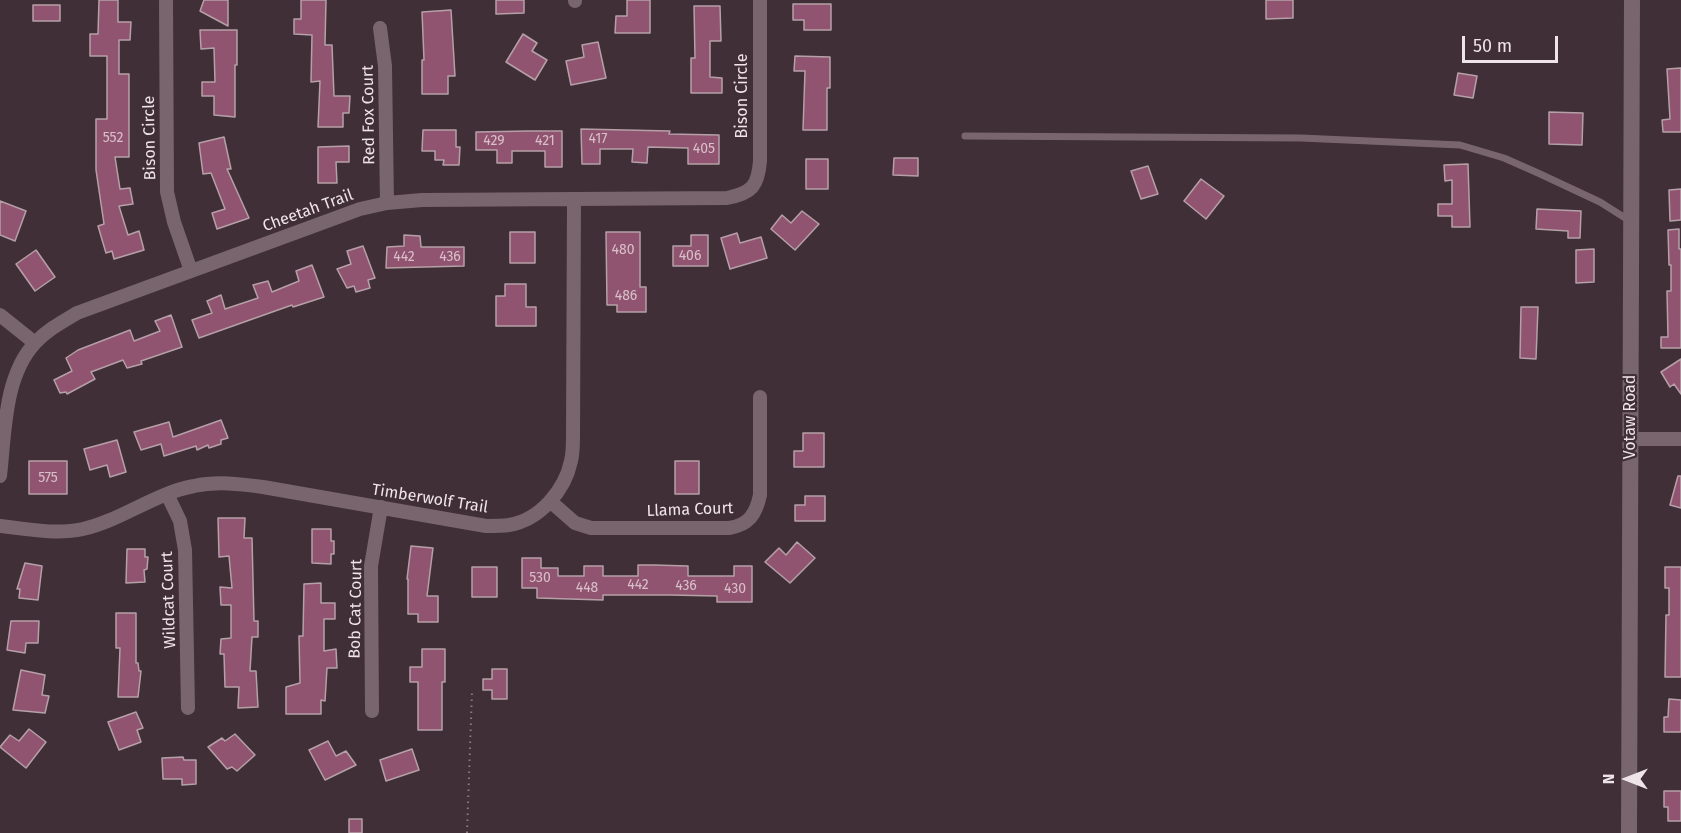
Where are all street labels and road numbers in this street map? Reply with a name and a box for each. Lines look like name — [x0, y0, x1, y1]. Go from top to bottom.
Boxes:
street label: Bison Circle — [733, 54, 753, 138]
street label: Red Fox Court — [359, 65, 379, 165]
street label: Bison Circle — [140, 95, 160, 181]
street label: Cheetah Trail — [260, 186, 356, 236]
street label: Votaw Road — [1621, 375, 1641, 459]
street label: Timberwolf Trail — [371, 480, 489, 518]
street label: Llama Court — [646, 499, 734, 521]
street label: Wildcat Court — [158, 551, 180, 649]
street label: Bob Cat Court — [346, 559, 366, 659]

